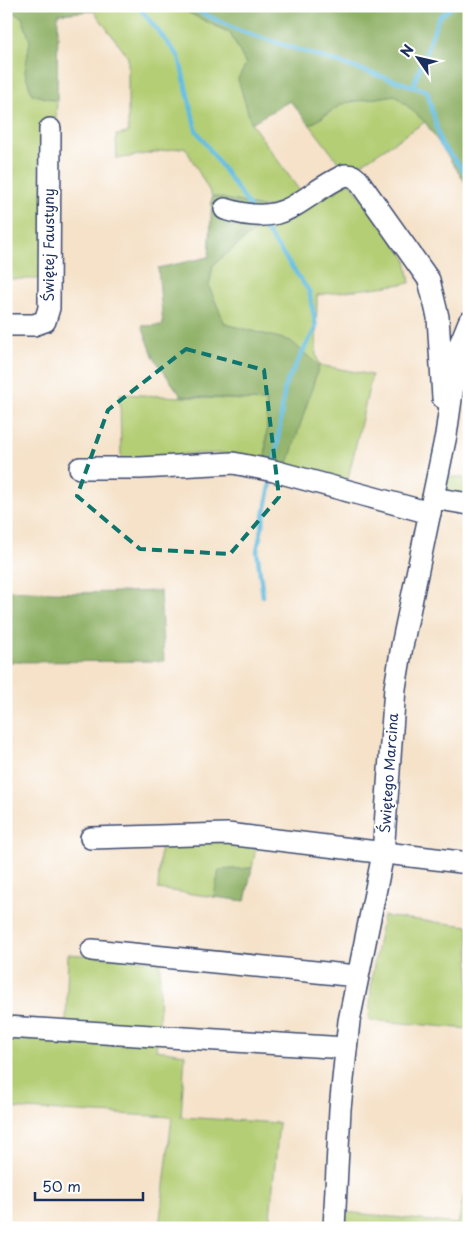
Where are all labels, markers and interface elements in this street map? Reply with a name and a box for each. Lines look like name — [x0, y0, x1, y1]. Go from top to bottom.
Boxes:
north arrow — [392, 32, 442, 82]
text: N — [395, 40, 419, 61]
street label: Świętej Faustyny — [38, 188, 59, 302]
street label: Świętego Marcina — [374, 712, 403, 834]
scale bar — [35, 1169, 142, 1201]
text: 50 m — [42, 1174, 81, 1197]

